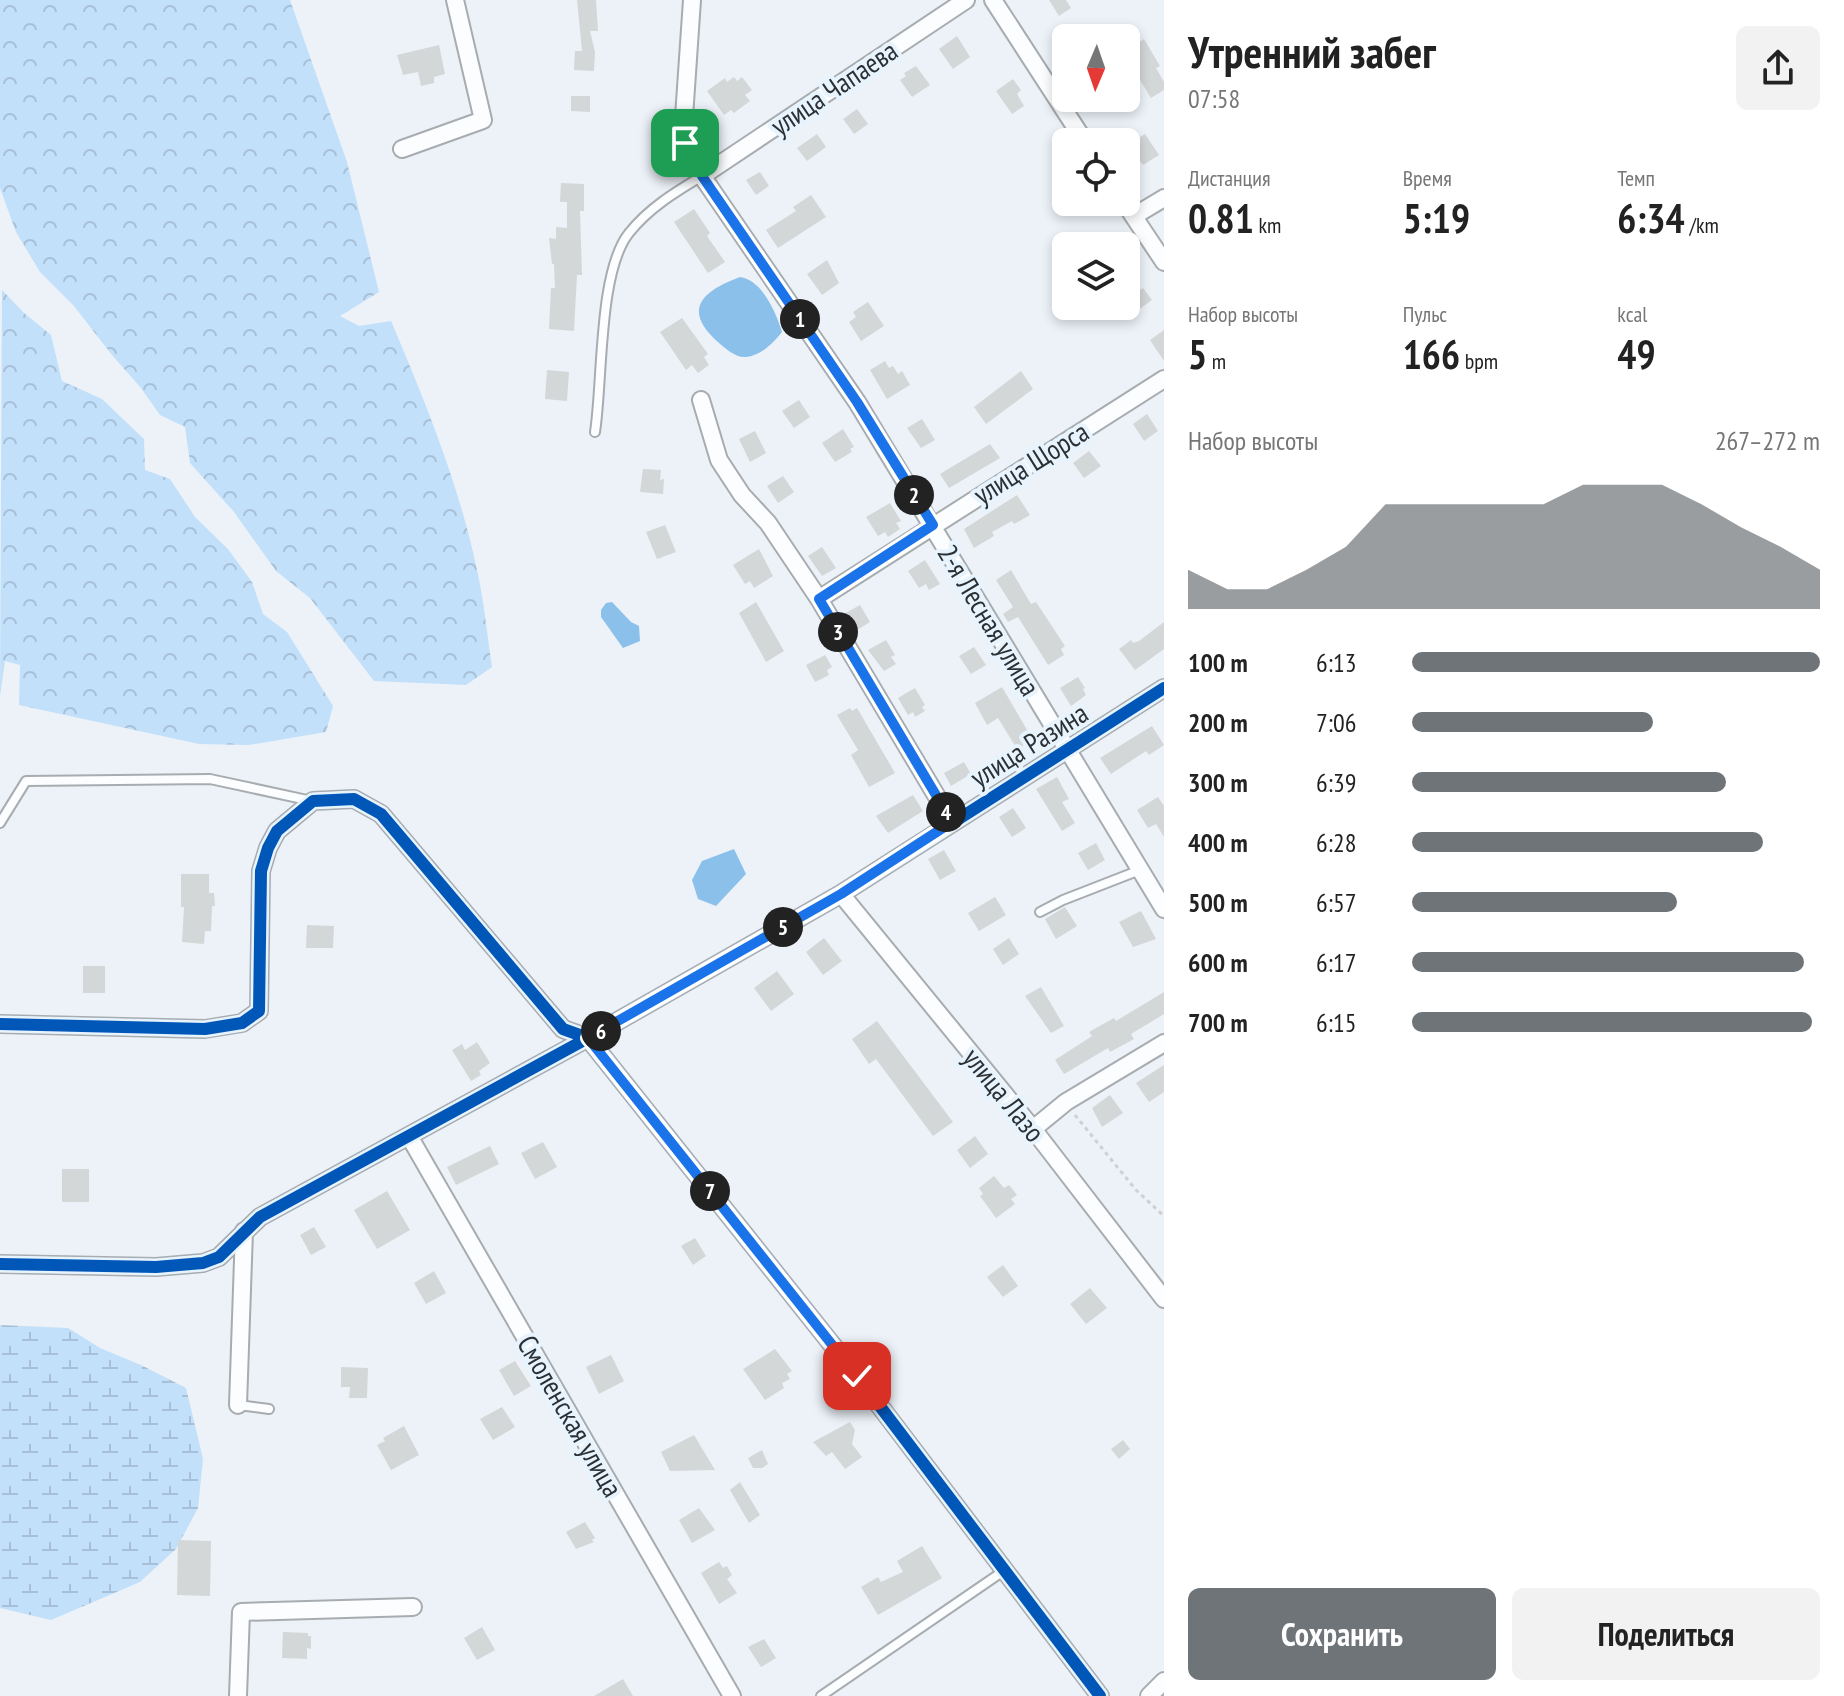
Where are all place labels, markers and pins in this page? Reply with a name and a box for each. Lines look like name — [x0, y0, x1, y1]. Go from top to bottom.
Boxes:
pin — [651, 109, 719, 177]
pin: 1 — [780, 299, 820, 339]
pin: 2 — [894, 475, 934, 515]
pin: 3 — [818, 612, 858, 652]
pin: 4 — [926, 792, 966, 832]
pin: 5 — [763, 907, 803, 947]
pin: 6 — [581, 1011, 621, 1051]
pin: 7 — [690, 1171, 730, 1211]
pin — [823, 1342, 891, 1410]

